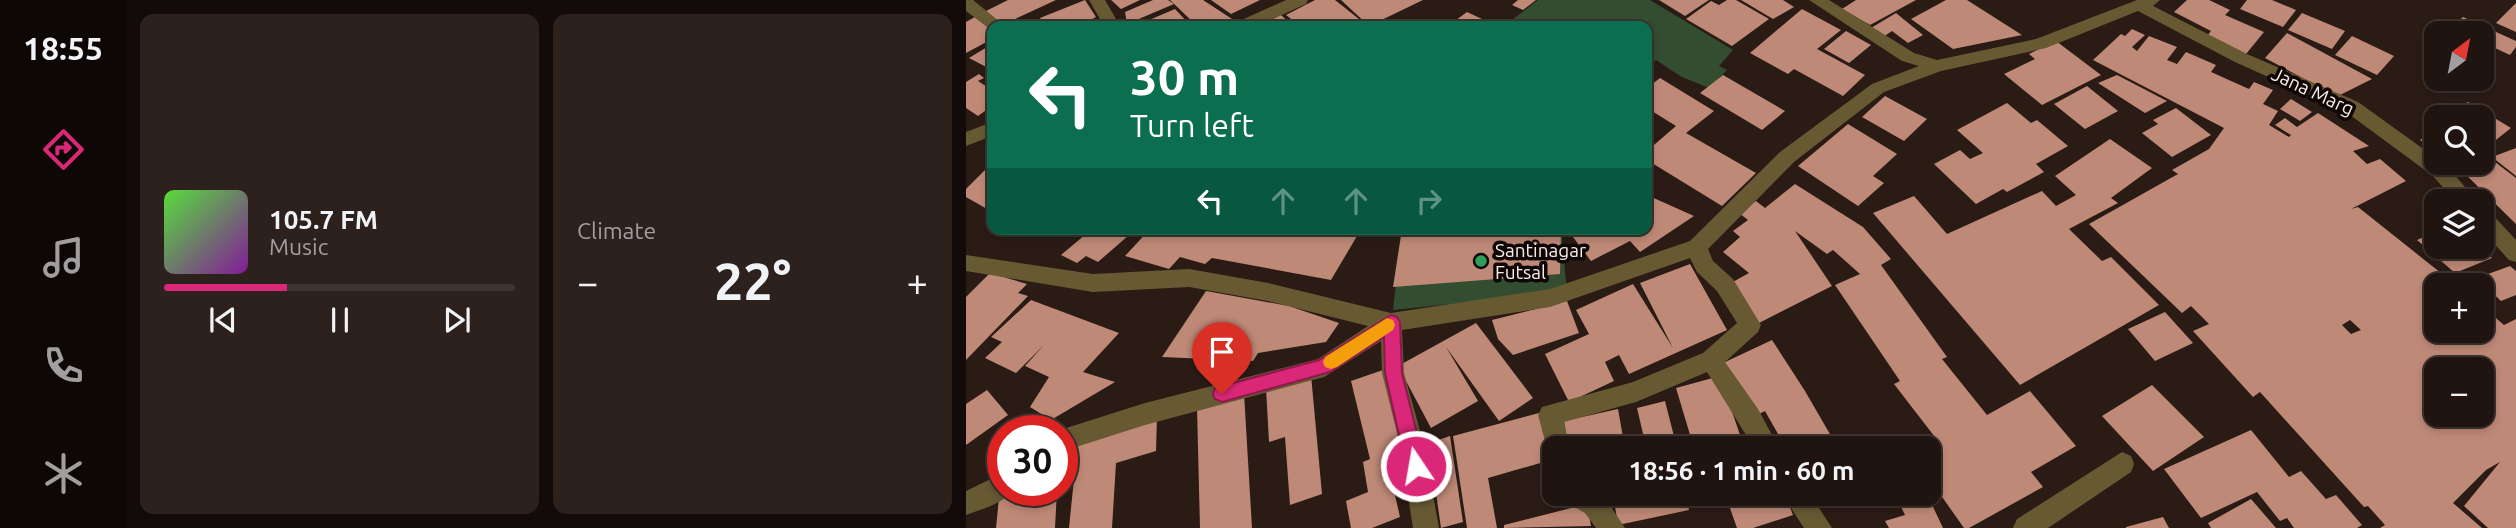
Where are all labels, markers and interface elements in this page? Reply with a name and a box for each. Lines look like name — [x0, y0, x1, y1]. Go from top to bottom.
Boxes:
north arrow — [2424, 21, 2494, 91]
map controls — [2424, 21, 2494, 427]
text: 18:55 — [23, 30, 103, 66]
icon: left — [1015, 49, 1106, 140]
text: 30 m — [1130, 49, 1239, 104]
street label: Jana Marg — [2268, 62, 2358, 120]
button: search — [2424, 105, 2494, 175]
text: Turn left — [1130, 107, 1254, 143]
icon: directions — [39, 125, 88, 174]
icon: left — [1191, 182, 1229, 220]
icon: ahead — [1264, 182, 1302, 220]
icon: ahead — [1337, 182, 1375, 220]
icon: right — [1410, 182, 1448, 220]
button: layers — [2424, 189, 2494, 259]
text: 105.7 FM — [269, 205, 378, 234]
text: Climate — [577, 218, 656, 243]
icon: music — [39, 233, 88, 282]
text: Music — [269, 234, 328, 259]
place label: Santinagar Futsal — [1495, 239, 1586, 283]
text: 22° — [714, 252, 791, 310]
marker: Santinagar Futsal — [1473, 253, 1489, 269]
text: − — [577, 261, 598, 303]
text: + — [907, 261, 928, 303]
button: + — [2424, 273, 2494, 343]
icon: previous — [204, 301, 242, 339]
icon: pause — [321, 301, 359, 339]
icon: next — [438, 301, 476, 339]
pin — [1192, 322, 1252, 394]
icon: arrive — [1203, 333, 1241, 371]
icon: phone — [39, 341, 88, 390]
button: − — [2424, 357, 2494, 427]
speed limit sign: 30 — [987, 415, 1078, 506]
position arrow — [1379, 429, 1453, 503]
icon: climate — [39, 449, 88, 498]
text: 18:56 · 1 min · 60 m — [1628, 456, 1855, 485]

